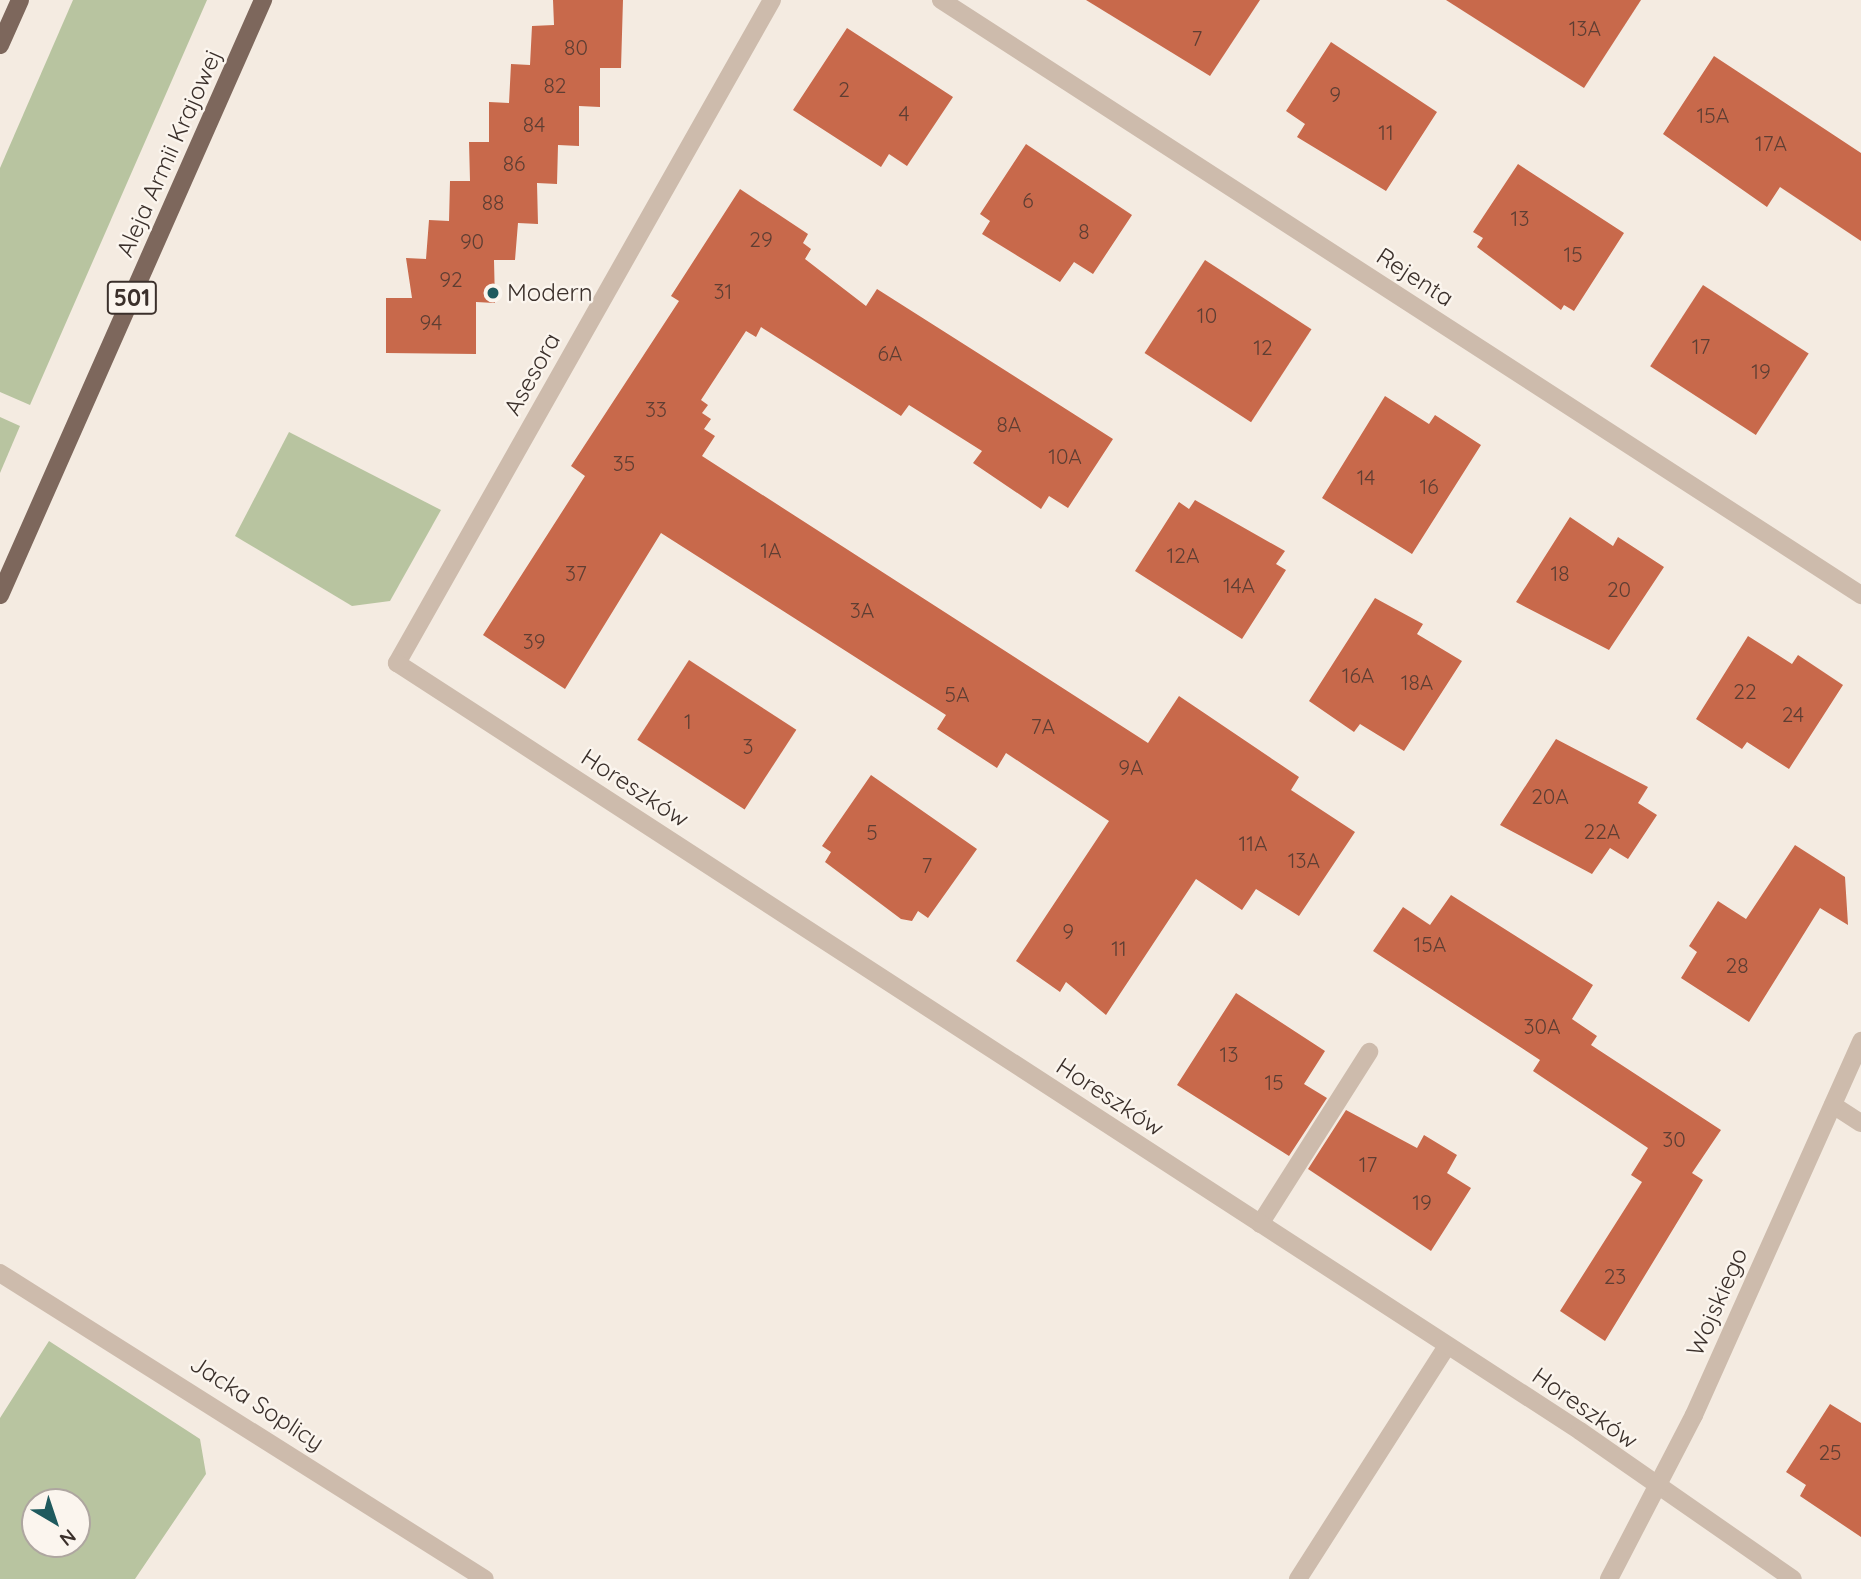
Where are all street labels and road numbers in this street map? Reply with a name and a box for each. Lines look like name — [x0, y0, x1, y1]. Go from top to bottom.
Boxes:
street label: Aleja Armii Krajowej — [110, 45, 228, 261]
street label: Rejenta — [1371, 241, 1459, 313]
road number: 501 — [106, 278, 158, 318]
street label: Asesora — [498, 328, 566, 420]
street label: Horeszków — [576, 743, 694, 833]
street label: Horeszków — [1051, 1052, 1169, 1142]
street label: Wojskiego — [1680, 1243, 1754, 1361]
street label: Jacka Soplicy — [185, 1349, 329, 1457]
street label: Horeszków — [1527, 1361, 1643, 1455]

